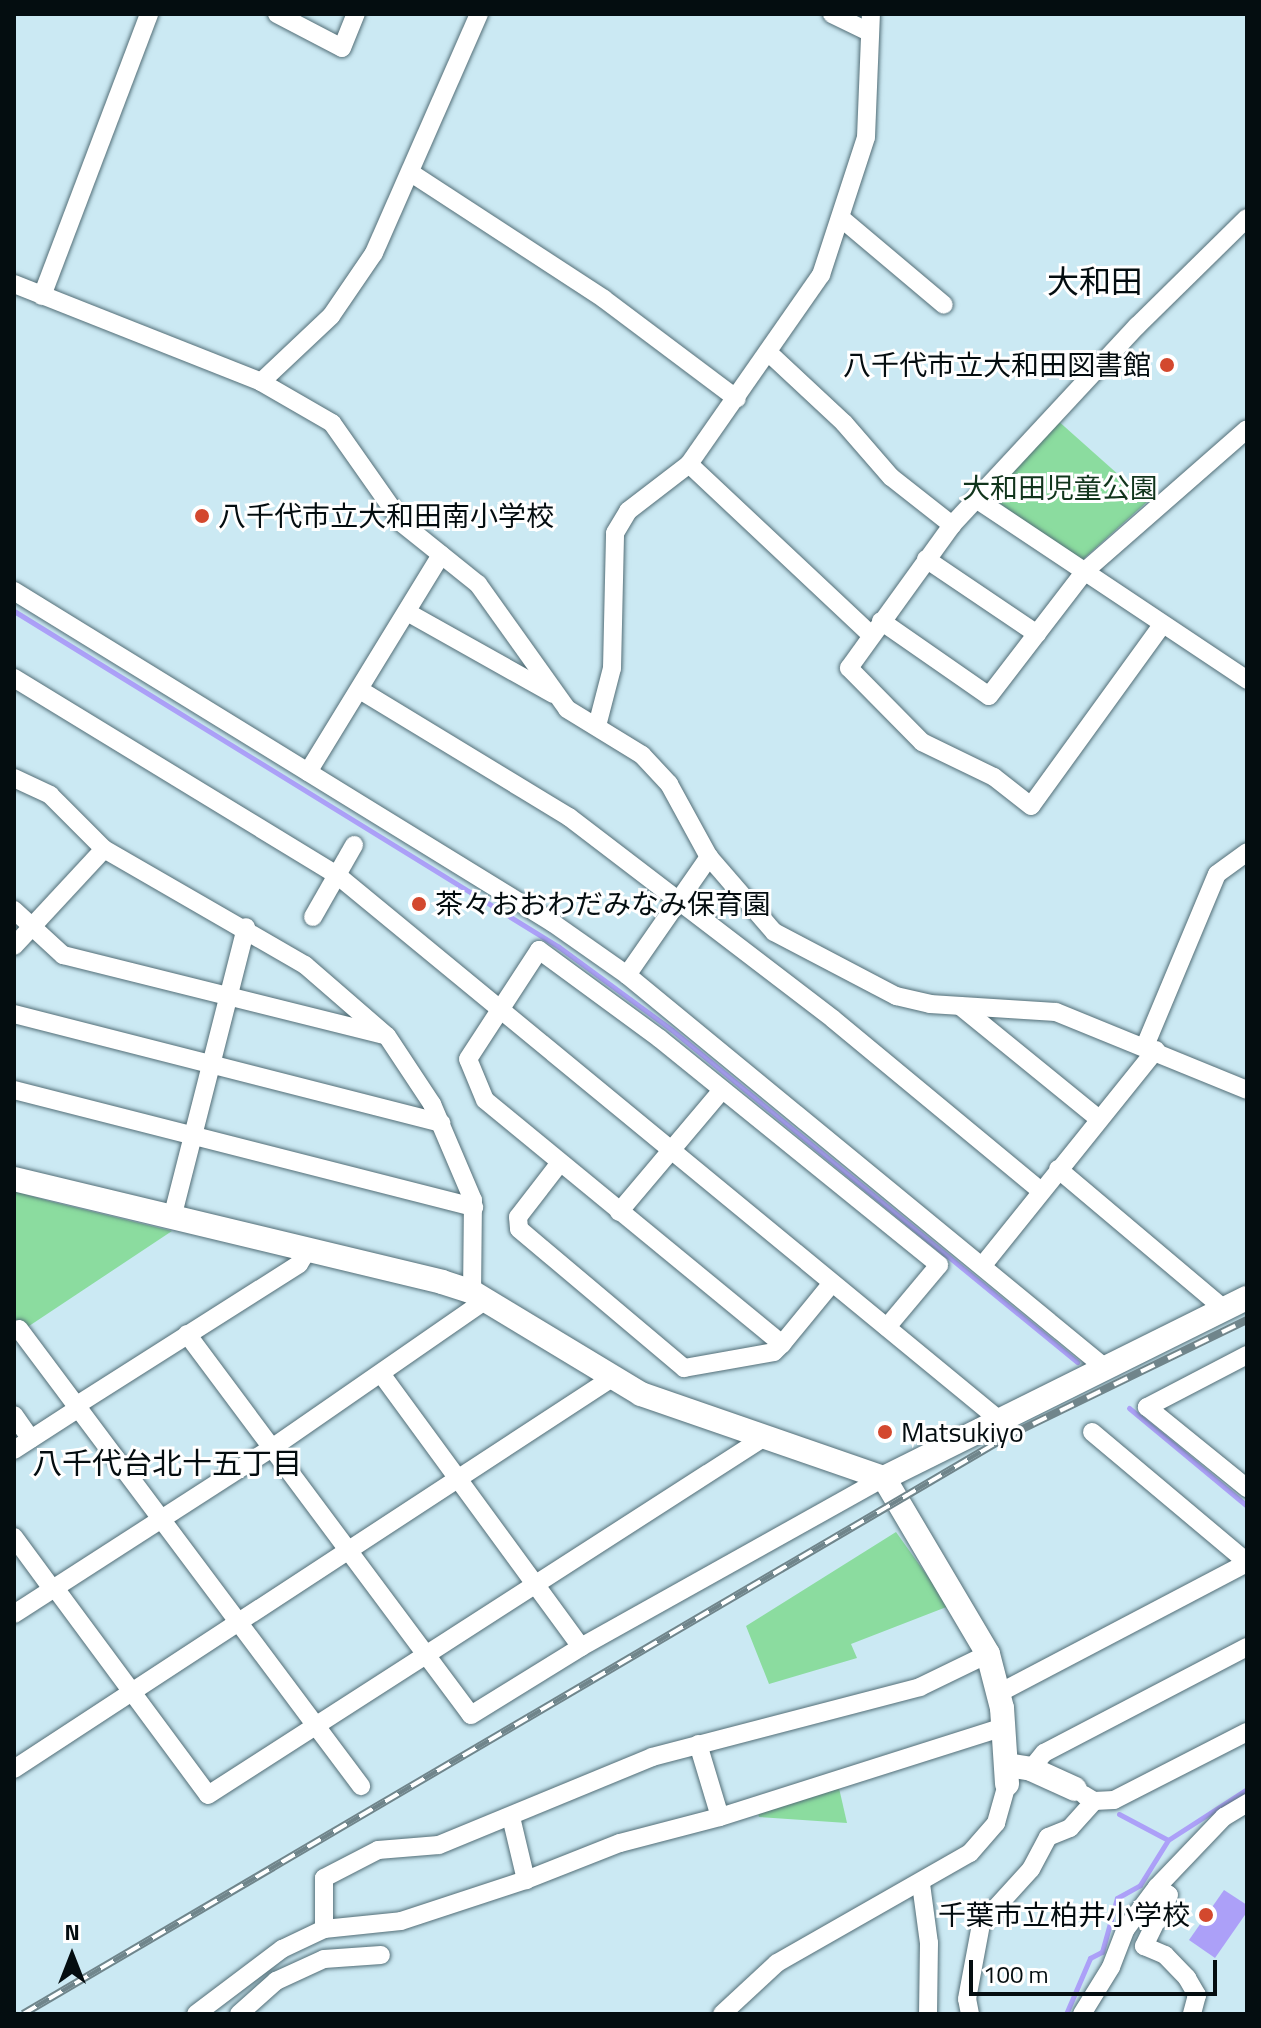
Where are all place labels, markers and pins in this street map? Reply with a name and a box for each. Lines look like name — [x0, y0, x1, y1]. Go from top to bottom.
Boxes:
place label: 八千代市立大和田図書館 — [843, 348, 1151, 382]
marker: 八千代市立大和田図書館 — [1158, 356, 1176, 374]
place label: 八千代市立大和田南小学校 — [218, 499, 554, 533]
marker: 八千代市立大和田南小学校 — [193, 507, 211, 525]
place label: 茶々おおわだみなみ保育園 — [435, 887, 771, 921]
marker: 茶々おおわだみなみ保育園 — [410, 895, 428, 913]
place label: Matsukiyo — [901, 1415, 1024, 1449]
marker: Matsukiyo — [876, 1423, 894, 1441]
place label: 千葉市立柏井小学校 — [938, 1898, 1190, 1932]
marker: 千葉市立柏井小学校 — [1197, 1906, 1215, 1924]

